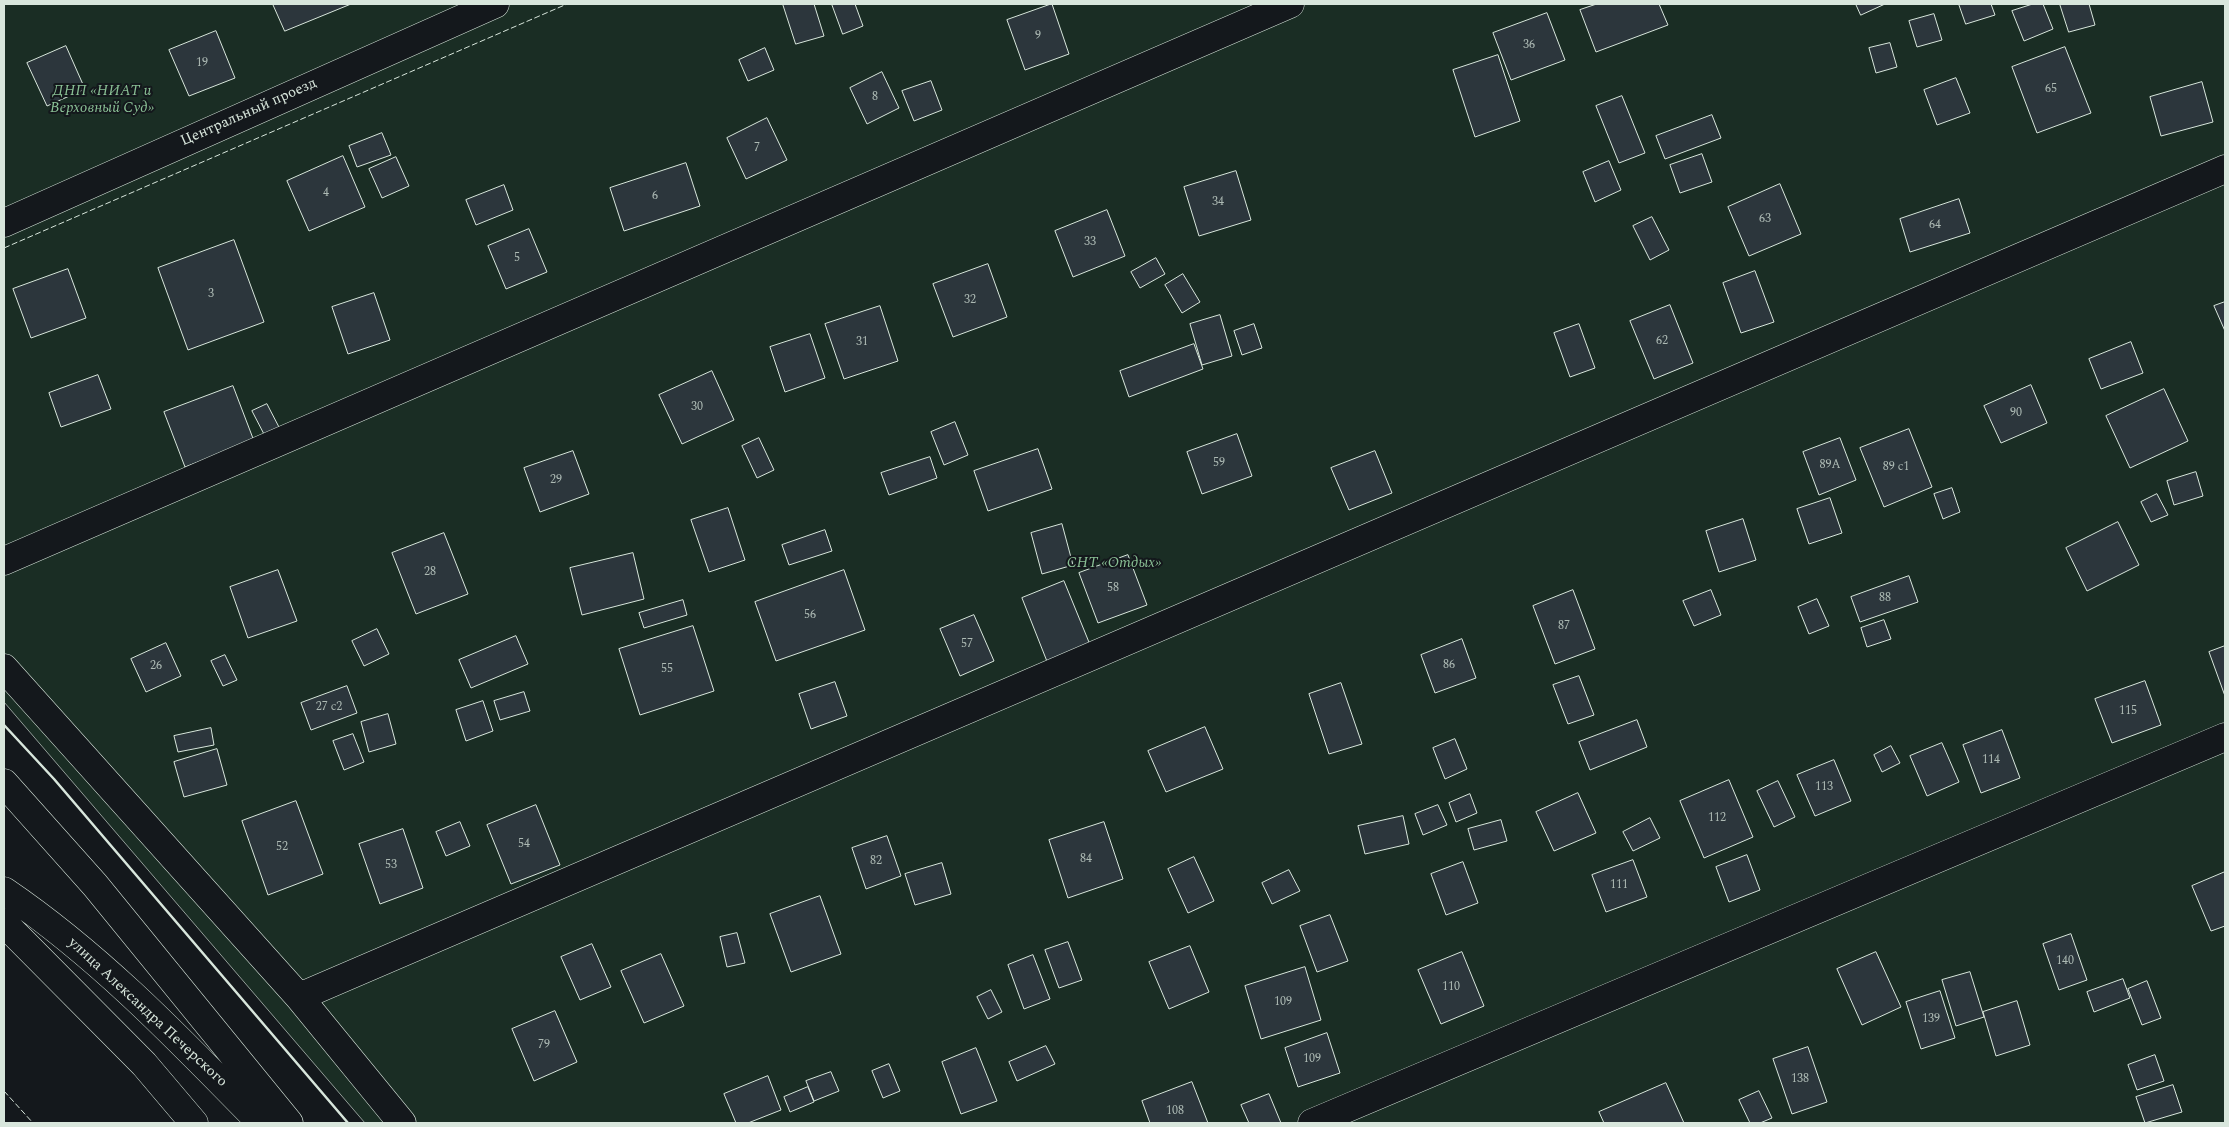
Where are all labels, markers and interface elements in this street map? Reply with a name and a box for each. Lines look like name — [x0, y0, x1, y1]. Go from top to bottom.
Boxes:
house number: 9 — [1035, 30, 1041, 44]
house number: 36 — [1523, 39, 1535, 53]
house number: 19 — [196, 57, 208, 71]
street label: Центральный проезд — [178, 75, 320, 151]
park label: ДНП «НИАТ и Верховный Суд» — [50, 83, 154, 118]
house number: 65 — [2045, 83, 2057, 97]
house number: 8 — [872, 91, 878, 105]
house number: 7 — [754, 142, 760, 156]
house number: 4 — [323, 187, 329, 201]
house number: 6 — [652, 190, 658, 204]
house number: 34 — [1212, 196, 1224, 210]
house number: 63 — [1759, 213, 1771, 227]
house number: 64 — [1929, 219, 1941, 233]
house number: 33 — [1084, 236, 1096, 250]
house number: 5 — [514, 252, 520, 266]
house number: 3 — [208, 288, 214, 302]
house number: 32 — [964, 294, 976, 308]
house number: 62 — [1656, 335, 1668, 349]
house number: 31 — [856, 336, 868, 350]
house number: 30 — [691, 401, 703, 415]
house number: 90 — [2010, 407, 2022, 421]
house number: 59 — [1213, 457, 1225, 471]
house number: 89А — [1820, 459, 1840, 473]
house number: 89 с1 — [1883, 461, 1909, 475]
house number: 29 — [550, 474, 562, 488]
park label: СНТ «Отдых» — [1067, 555, 1161, 573]
house number: 28 — [424, 566, 436, 580]
house number: 58 — [1107, 582, 1119, 596]
house number: 88 — [1879, 592, 1891, 606]
house number: 56 — [804, 609, 816, 623]
house number: 87 — [1558, 620, 1570, 634]
house number: 57 — [961, 638, 973, 652]
house number: 86 — [1443, 659, 1455, 673]
house number: 26 — [150, 660, 162, 674]
house number: 55 — [661, 663, 673, 677]
house number: 27 с2 — [316, 701, 342, 715]
house number: 115 — [2119, 705, 2137, 719]
house number: 114 — [1982, 754, 2000, 768]
house number: 113 — [1815, 781, 1833, 795]
house number: 112 — [1708, 812, 1726, 826]
house number: 54 — [518, 838, 530, 852]
house number: 52 — [276, 841, 288, 855]
house number: 84 — [1080, 853, 1092, 867]
house number: 82 — [870, 855, 882, 869]
house number: 53 — [385, 859, 397, 873]
house number: 111 — [1610, 879, 1628, 893]
street label: улица Александра Печерского — [64, 934, 230, 1092]
house number: 140 — [2056, 955, 2074, 969]
house number: 110 — [1442, 981, 1460, 995]
house number: 109 — [1274, 996, 1292, 1010]
house number: 139 — [1922, 1013, 1940, 1027]
house number: 79 — [538, 1039, 550, 1053]
house number: 109 — [1303, 1053, 1321, 1067]
house number: 138 — [1791, 1073, 1809, 1087]
house number: 108 — [1166, 1105, 1184, 1119]

